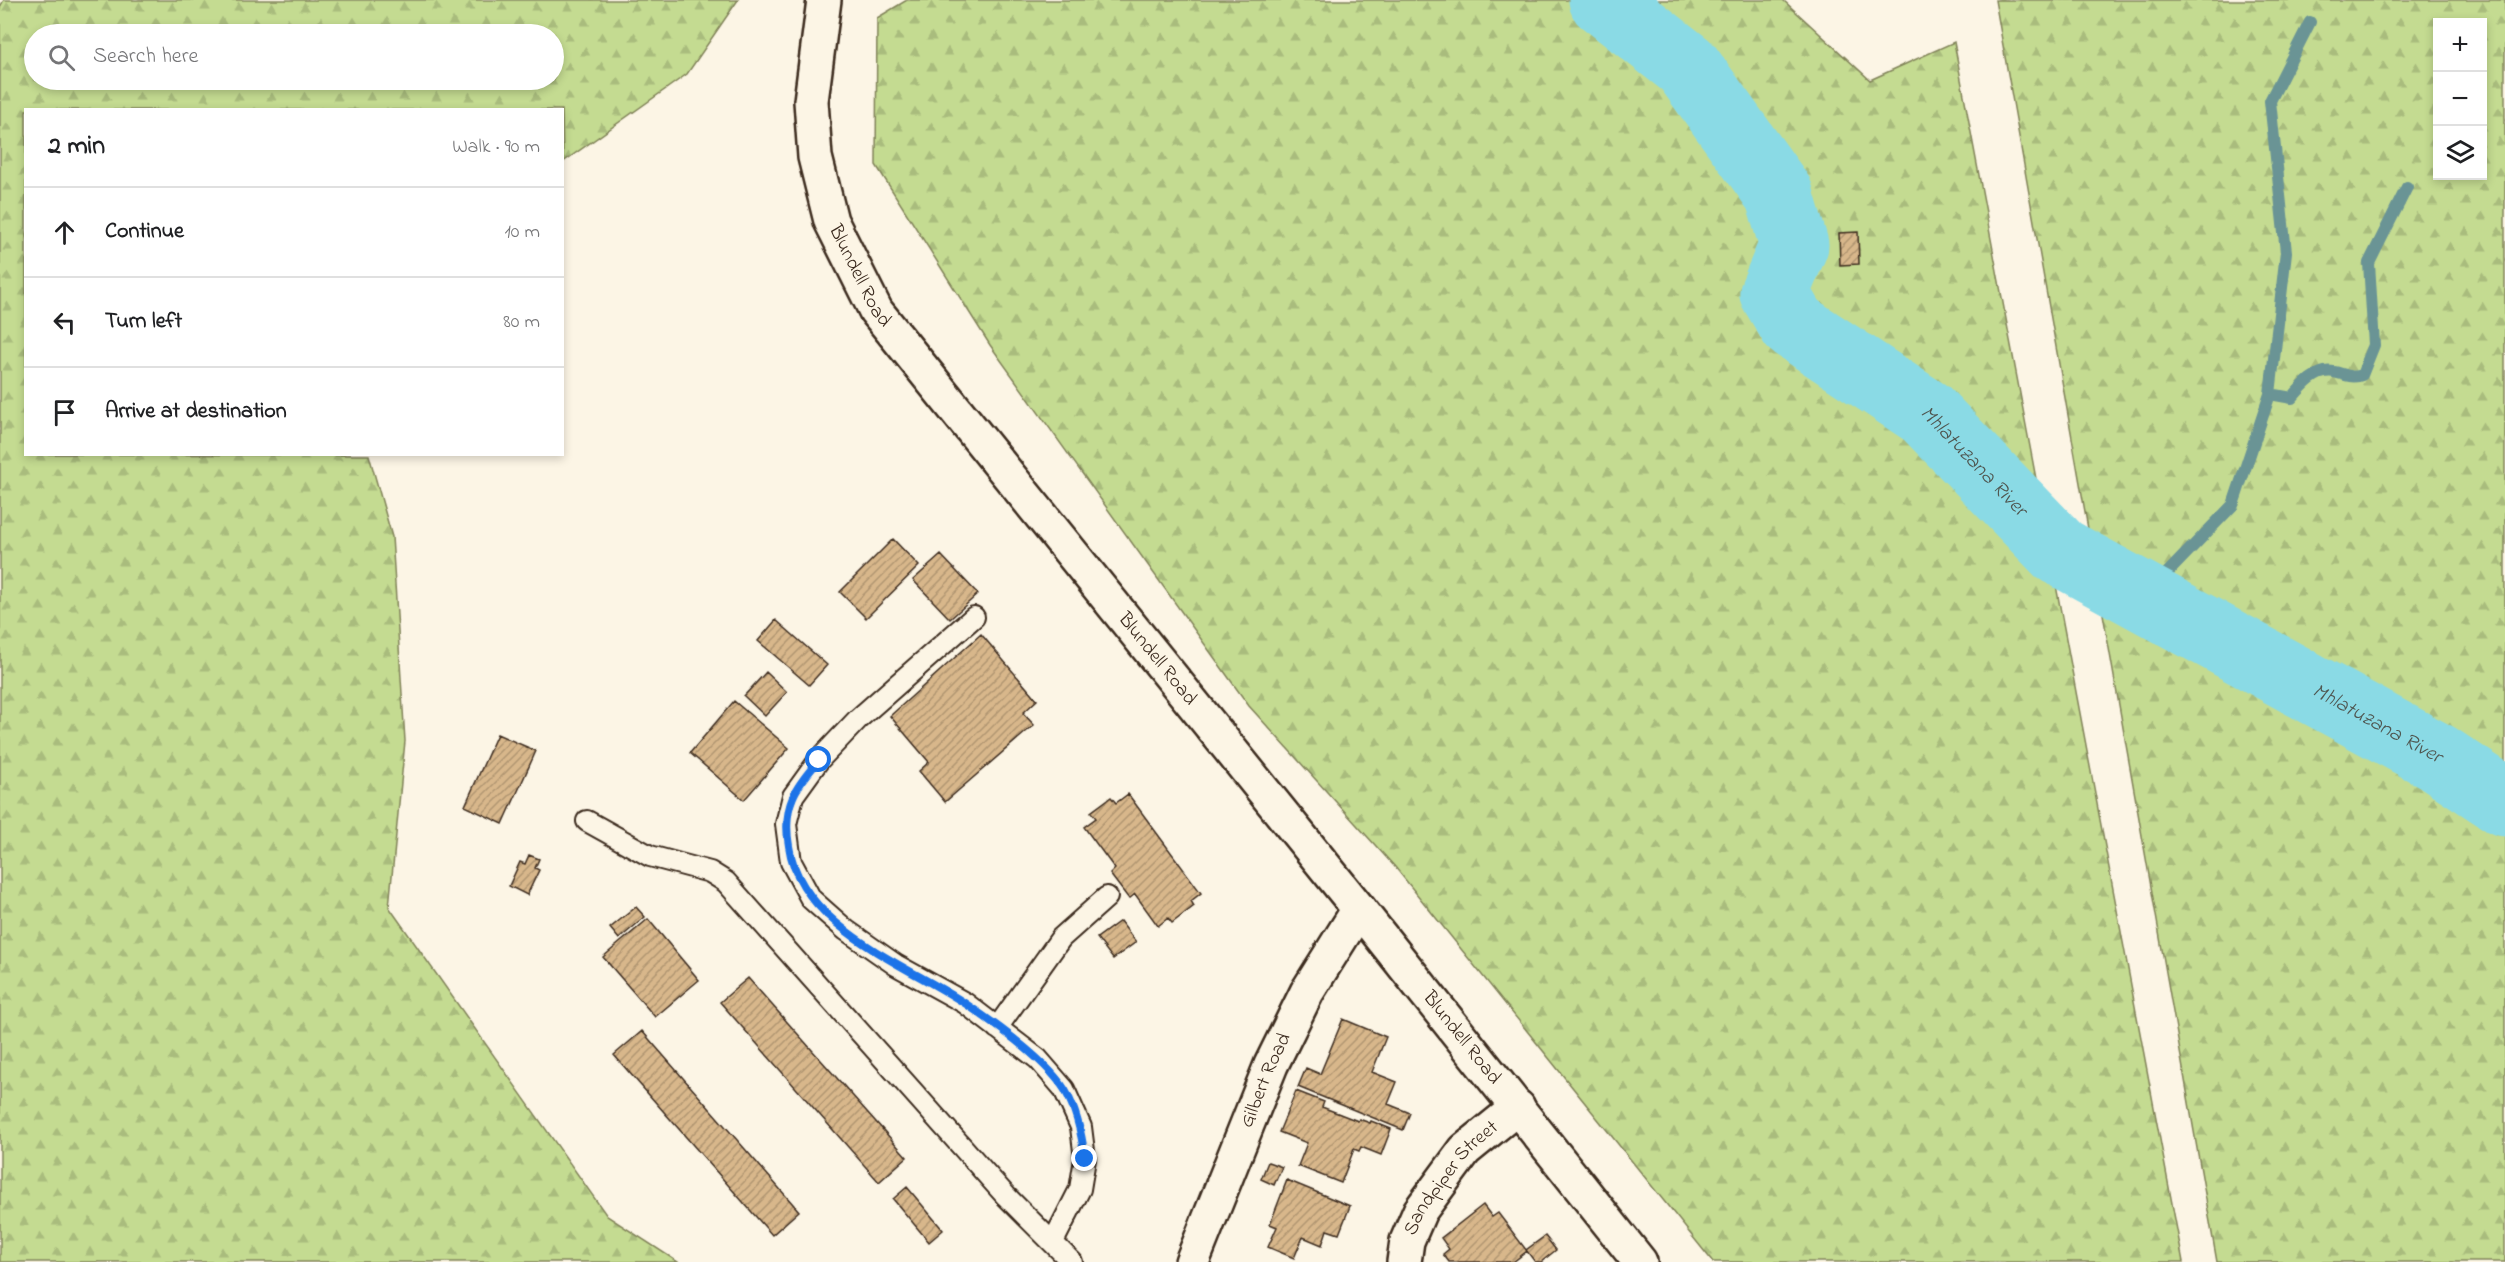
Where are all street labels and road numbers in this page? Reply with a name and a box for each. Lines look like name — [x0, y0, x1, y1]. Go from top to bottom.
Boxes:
street label: Blundell Road — [820, 219, 898, 334]
street label: Blundell Road — [1110, 605, 1204, 712]
street label: Blundell Road — [1415, 984, 1508, 1091]
street label: Gilbert Road — [1233, 1028, 1299, 1132]
street label: Sandpiper Street — [1397, 1114, 1505, 1240]

